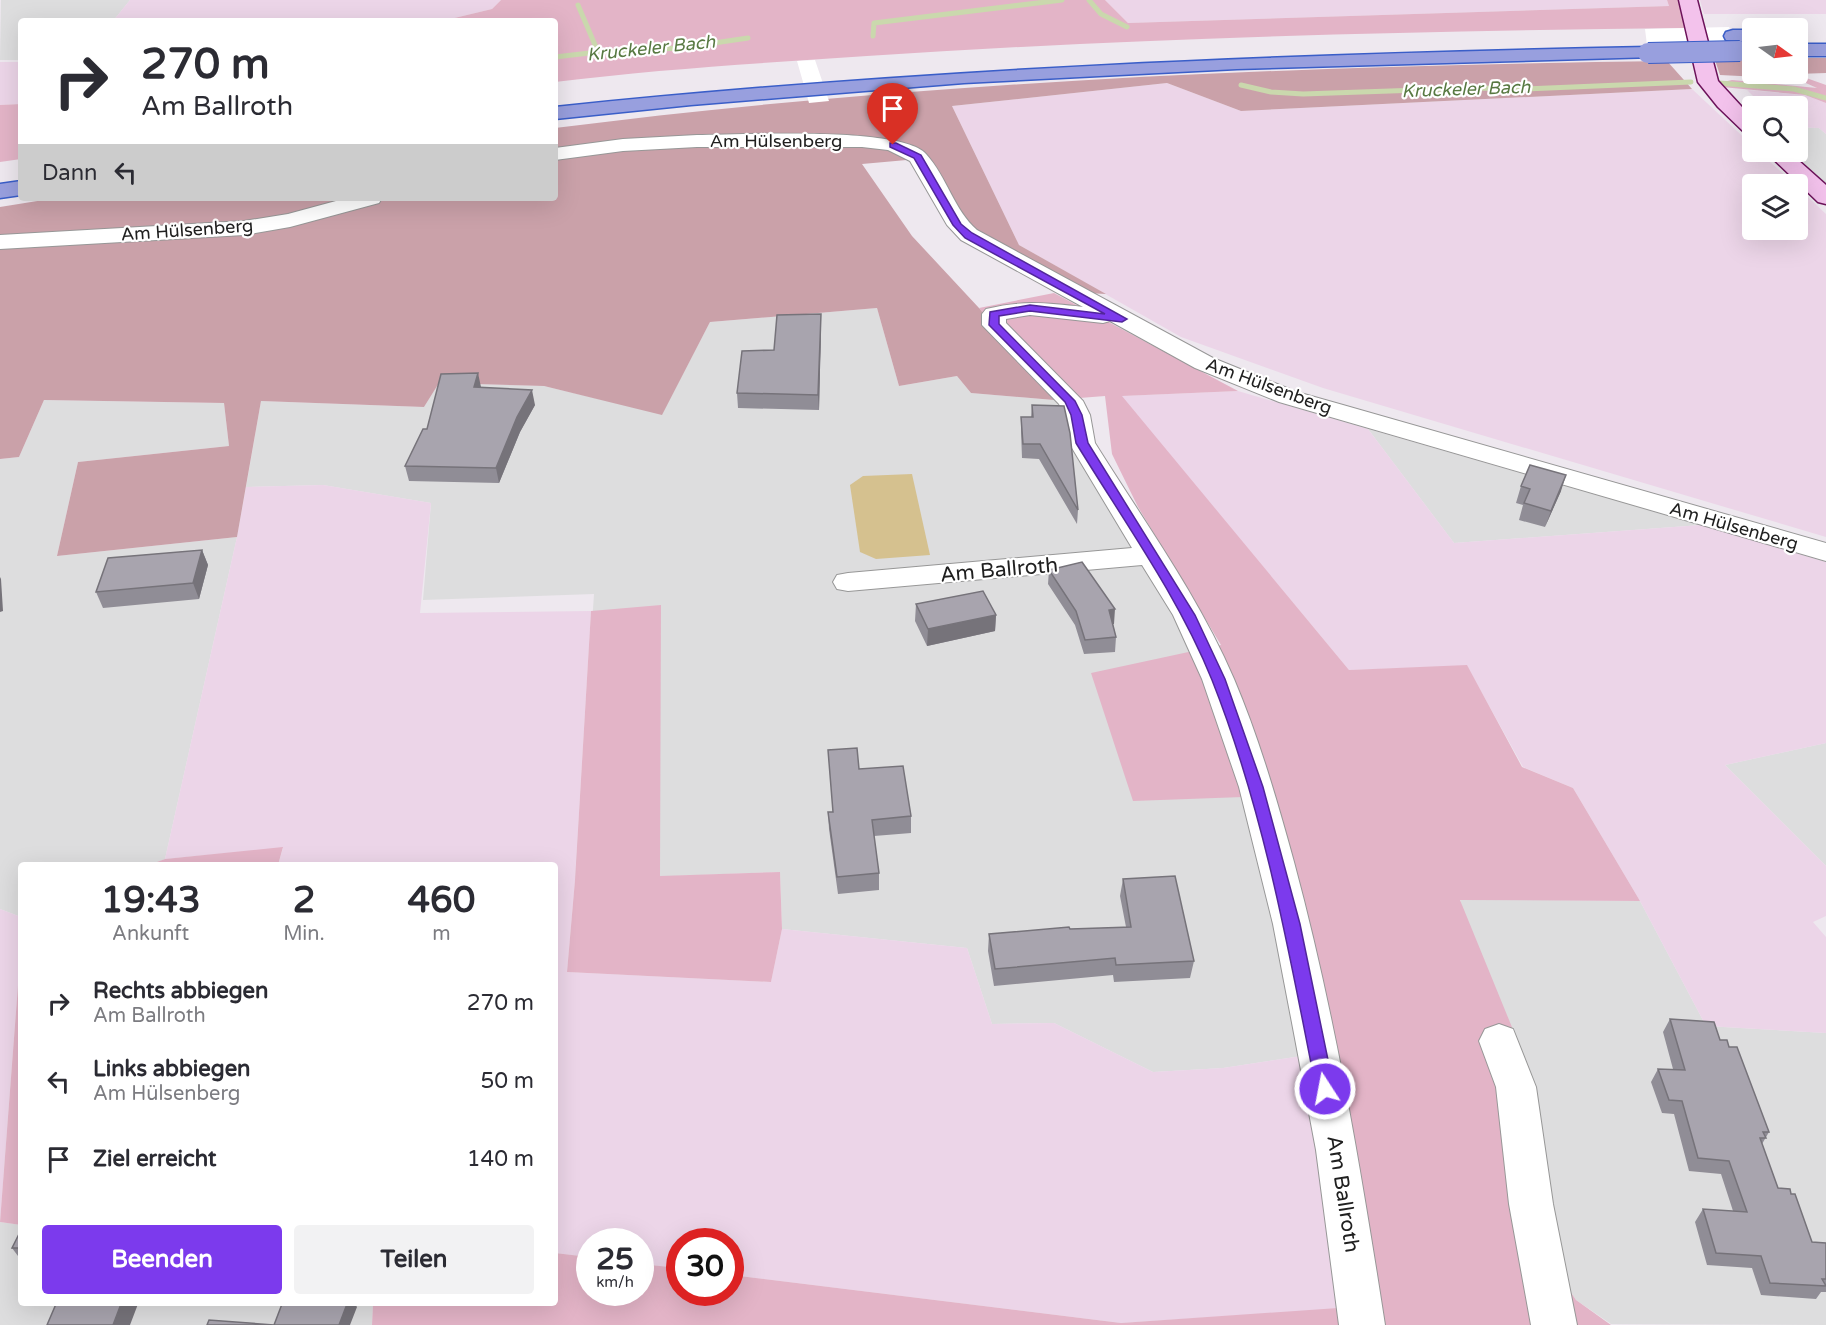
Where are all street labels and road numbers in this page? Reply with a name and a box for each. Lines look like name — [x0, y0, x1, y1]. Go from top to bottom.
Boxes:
street label: Am Hülsenberg — [710, 130, 842, 152]
street label: Am Hülsenberg — [120, 214, 254, 246]
street label: Am Hülsenberg — [1203, 353, 1335, 419]
street label: Am Hülsenberg — [1667, 497, 1801, 555]
street label: Am Ballroth — [939, 552, 1059, 588]
street label: Am Ballroth — [1321, 1134, 1365, 1254]

